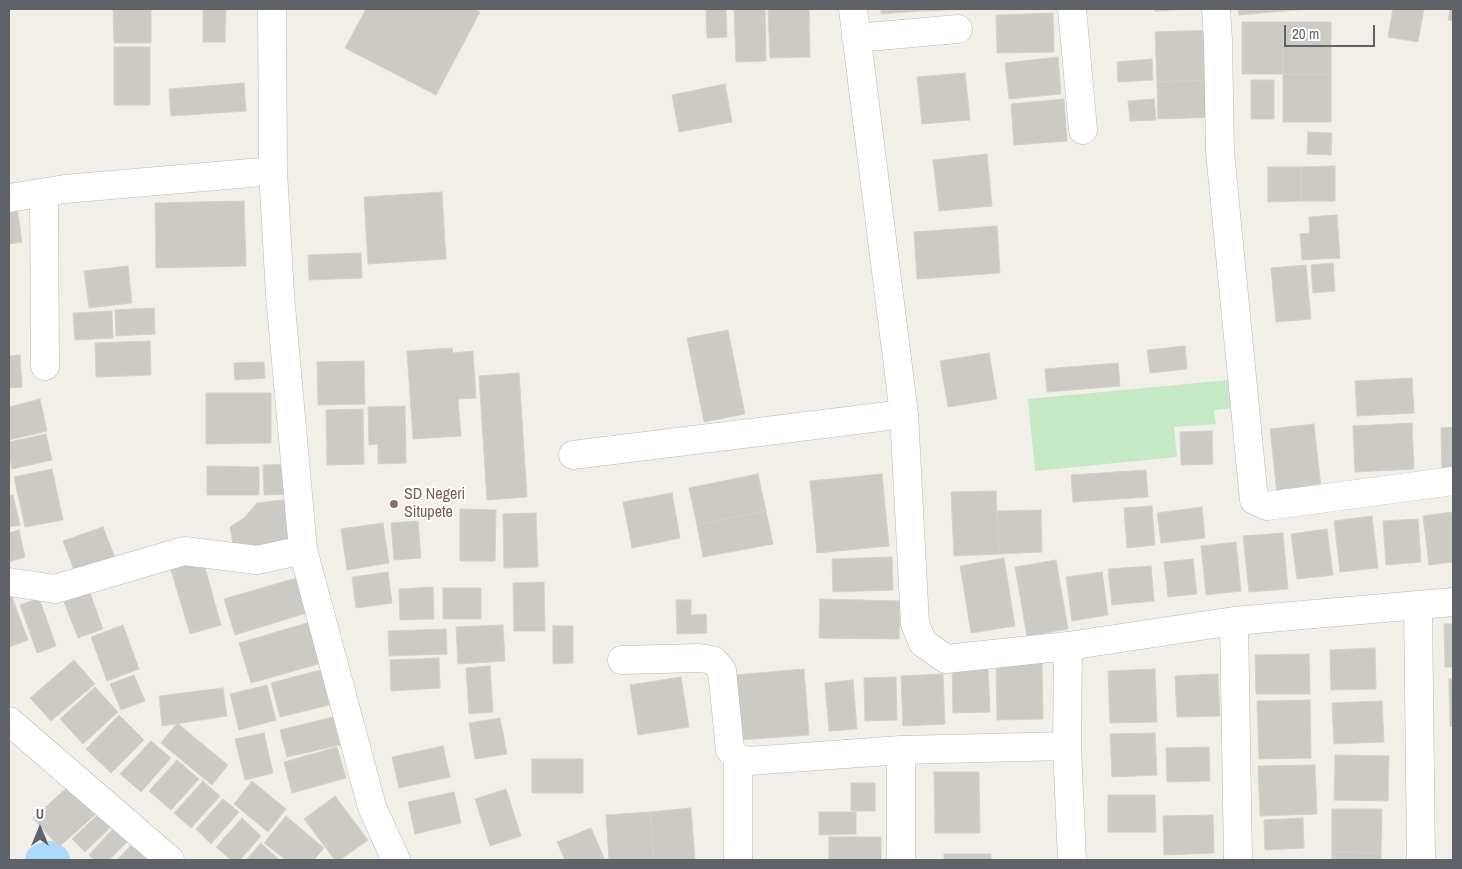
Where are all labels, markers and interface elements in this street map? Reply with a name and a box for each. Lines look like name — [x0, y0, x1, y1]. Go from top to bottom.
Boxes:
scale bar — [1287, 15, 1378, 47]
text: 20 m — [1292, 23, 1319, 44]
place label: SD Negeri Situpete — [404, 485, 465, 523]
marker: SD Negeri Situpete — [388, 498, 400, 510]
north arrow — [15, 804, 65, 854]
text: U — [36, 805, 44, 823]

